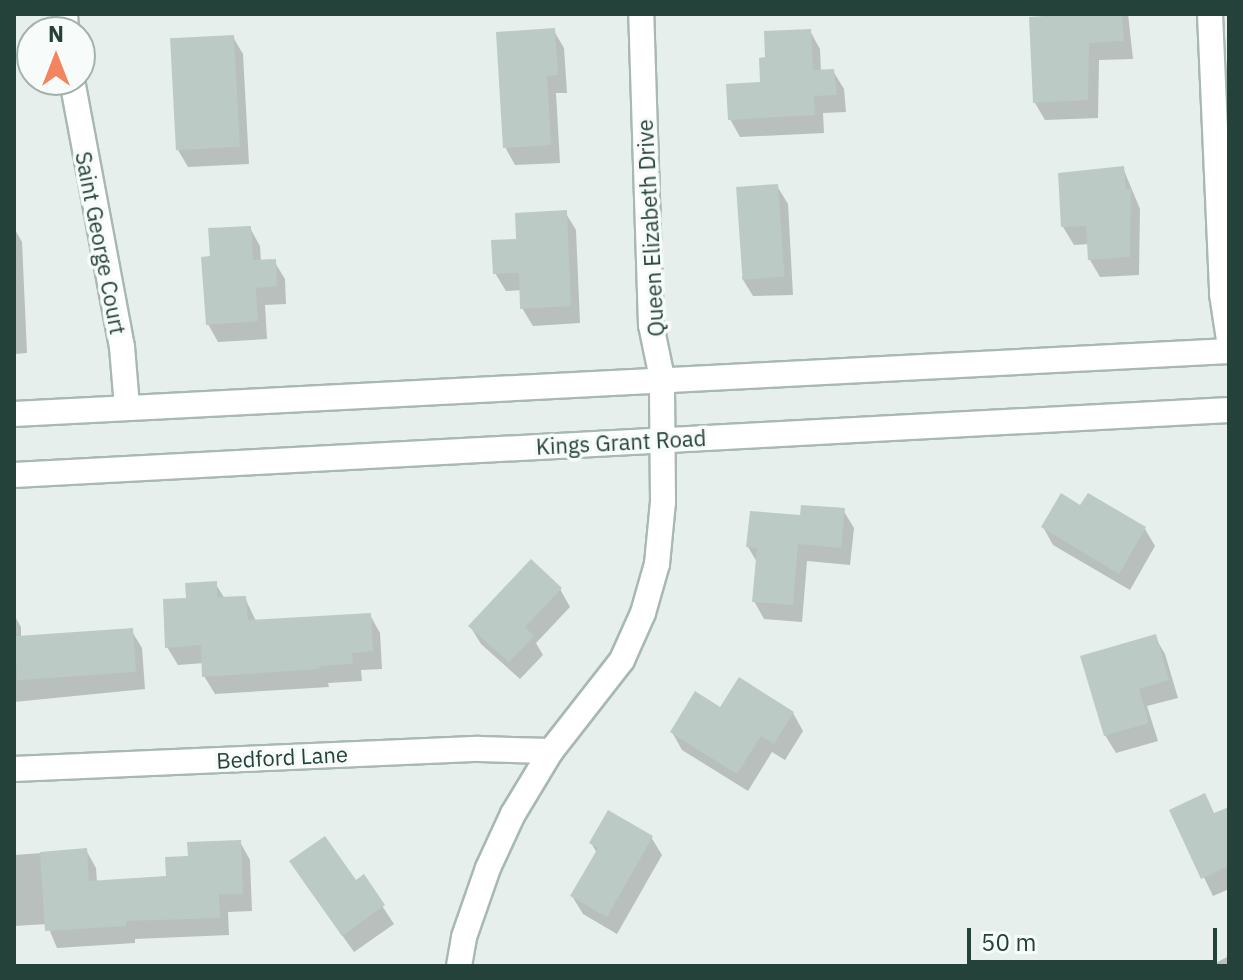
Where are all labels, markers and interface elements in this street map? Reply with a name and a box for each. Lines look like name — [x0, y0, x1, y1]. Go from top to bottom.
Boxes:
north arrow — [16, 16, 96, 96]
text: N — [48, 19, 64, 48]
street label: Queen Elizabeth Drive — [631, 119, 669, 337]
street label: Saint George Court — [70, 149, 132, 337]
street label: Kings Grant Road — [535, 424, 707, 460]
street label: Bedford Lane — [216, 740, 348, 774]
scale bar — [971, 912, 1221, 962]
text: 50 m — [981, 926, 1036, 958]

